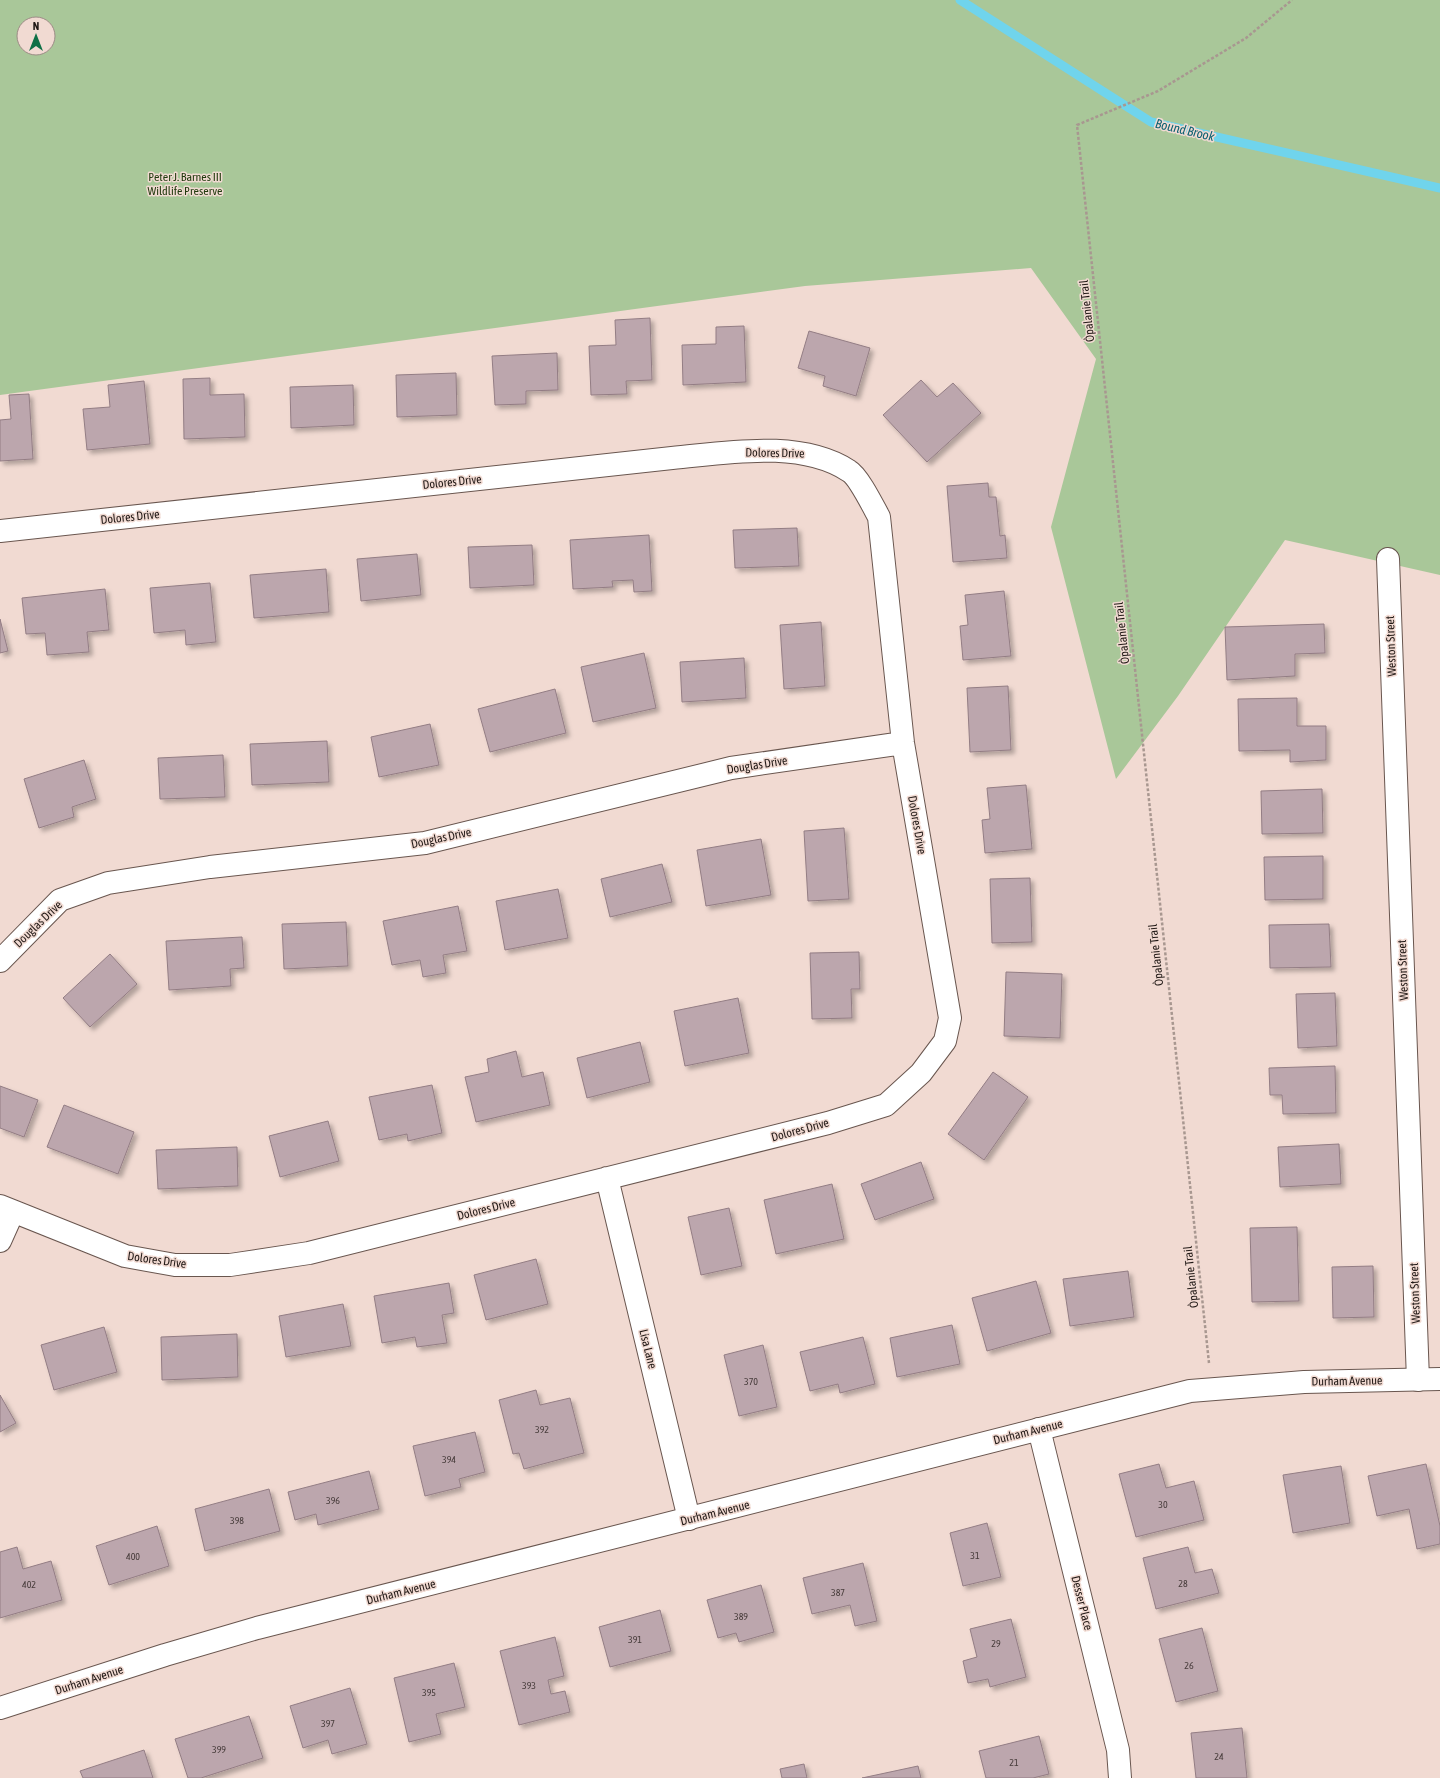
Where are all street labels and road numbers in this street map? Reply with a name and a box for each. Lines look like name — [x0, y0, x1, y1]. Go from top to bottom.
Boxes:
street label: Òpalanie Trail — [1077, 279, 1097, 343]
street label: Dolores Drive — [745, 445, 805, 461]
street label: Dolores Drive — [422, 472, 482, 492]
street label: Dolores Drive — [100, 507, 160, 527]
street label: Òpalanie Trail — [1112, 601, 1132, 665]
street label: Weston Street — [1383, 615, 1399, 677]
street label: Douglas Drive — [726, 753, 788, 777]
street label: Dolores Drive — [905, 795, 929, 855]
street label: Douglas Drive — [410, 825, 472, 851]
street label: Douglas Drive — [11, 898, 65, 950]
street label: Òpalanie Trail — [1146, 923, 1166, 987]
street label: Weston Street — [1395, 939, 1411, 1001]
street label: Dolores Drive — [770, 1116, 830, 1144]
street label: Dolores Drive — [456, 1195, 516, 1223]
street label: Òpalanie Trail — [1181, 1245, 1201, 1309]
street label: Dolores Drive — [127, 1249, 187, 1271]
street label: Weston Street — [1407, 1262, 1423, 1324]
street label: Lisa Lane — [636, 1328, 660, 1370]
street label: Durham Avenue — [1311, 1373, 1383, 1389]
street label: Durham Avenue — [992, 1417, 1064, 1447]
street label: Durham Avenue — [679, 1498, 751, 1528]
street label: Desser Place — [1068, 1574, 1096, 1632]
street label: Durham Avenue — [365, 1577, 437, 1607]
street label: Durham Avenue — [53, 1662, 125, 1698]

